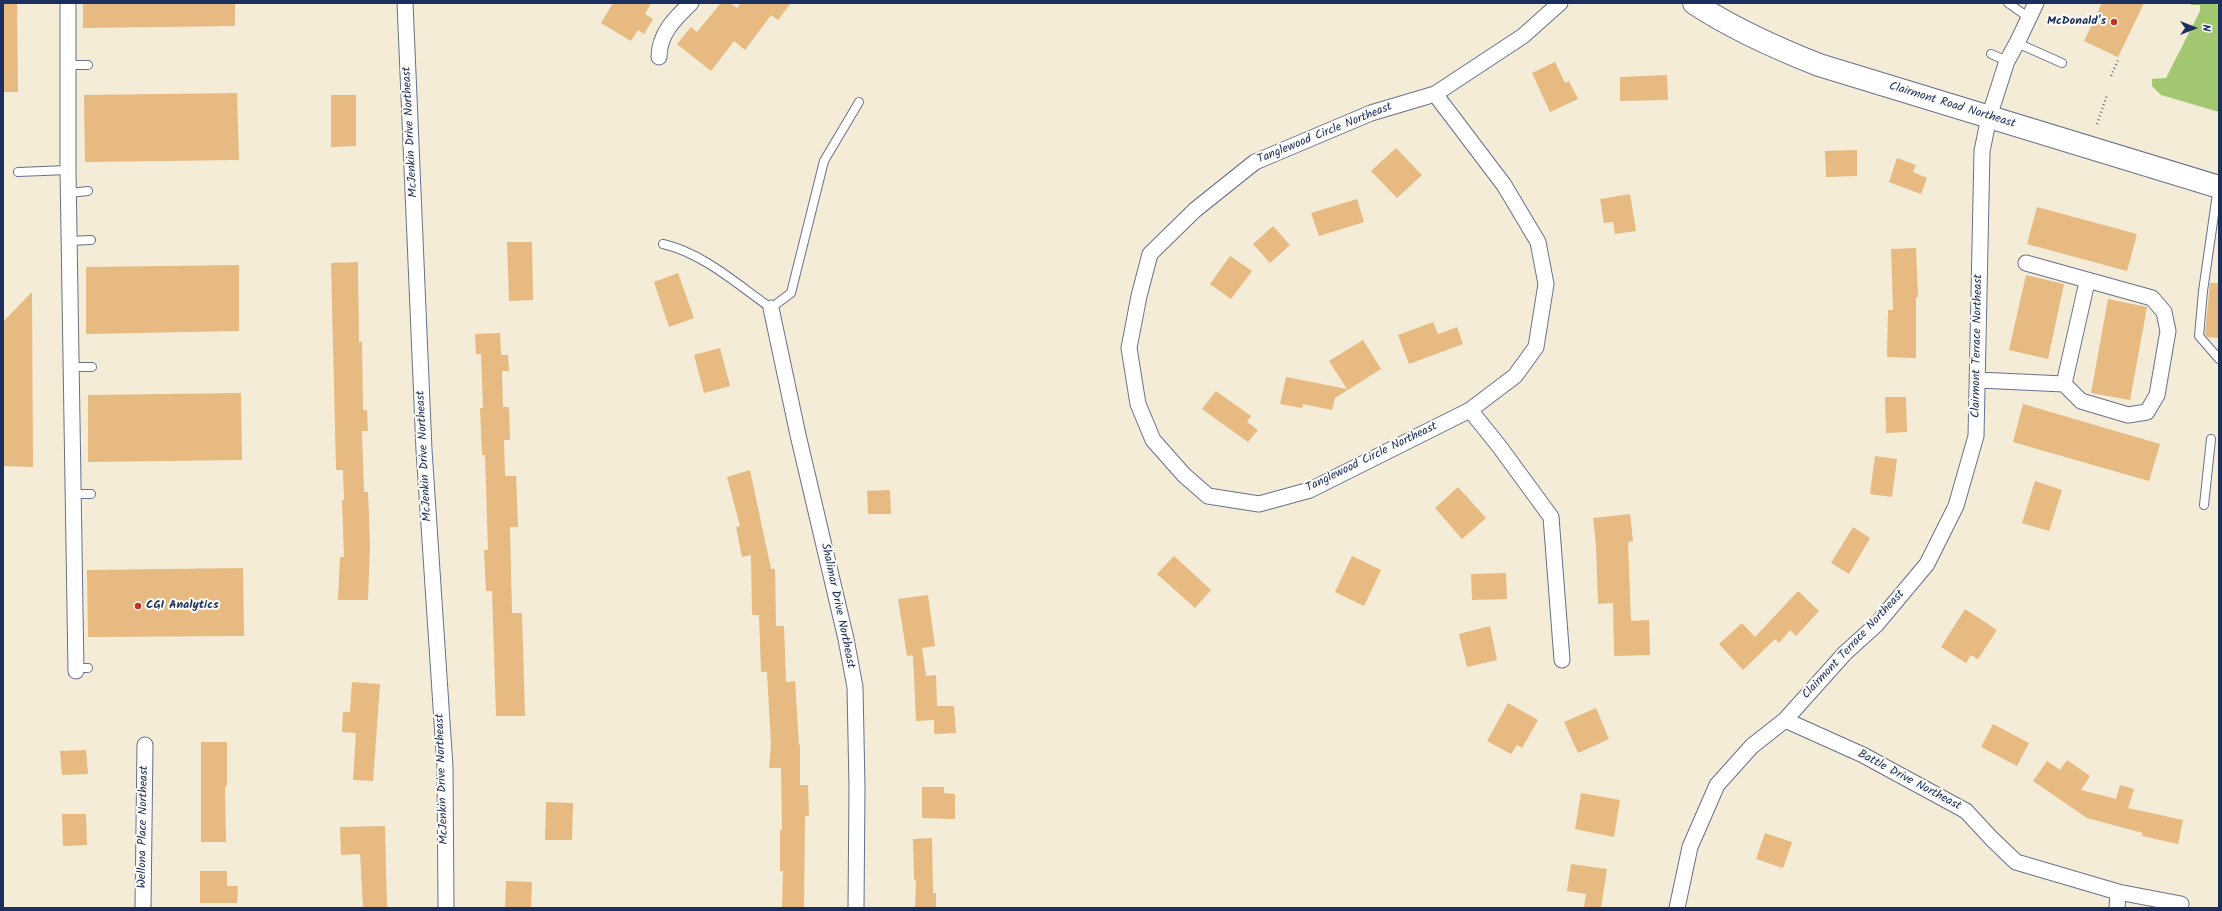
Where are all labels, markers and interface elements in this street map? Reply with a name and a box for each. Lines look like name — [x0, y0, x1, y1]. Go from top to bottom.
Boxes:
north arrow — [2174, 8, 2214, 48]
place label: McDonald's — [2047, 15, 2106, 29]
marker: McDonald's — [2109, 17, 2119, 27]
text: N — [2197, 25, 2215, 31]
street label: McJenkin Drive Northeast — [400, 66, 422, 198]
street label: Clairmont Road Northeast — [1887, 80, 2017, 132]
street label: Tanglewood Circle Northeast — [1255, 100, 1395, 168]
street label: Clairmont Terrace Northeast — [1970, 274, 1986, 418]
street label: McJenkin Drive Northeast — [414, 390, 436, 522]
street label: Tanglewood Circle Northeast — [1304, 420, 1440, 496]
street label: Shalimar Drive Northeast — [817, 542, 857, 670]
street label: Clairmont Terrace Northeast — [1800, 588, 1908, 702]
place label: CGI Analytics — [146, 599, 219, 613]
marker: CGI Analytics — [133, 601, 143, 611]
street label: McJenkin Drive Northeast — [434, 713, 452, 845]
street label: Battle Drive Northeast — [1855, 748, 1963, 814]
street label: Wellona Place Northeast — [136, 765, 152, 889]

